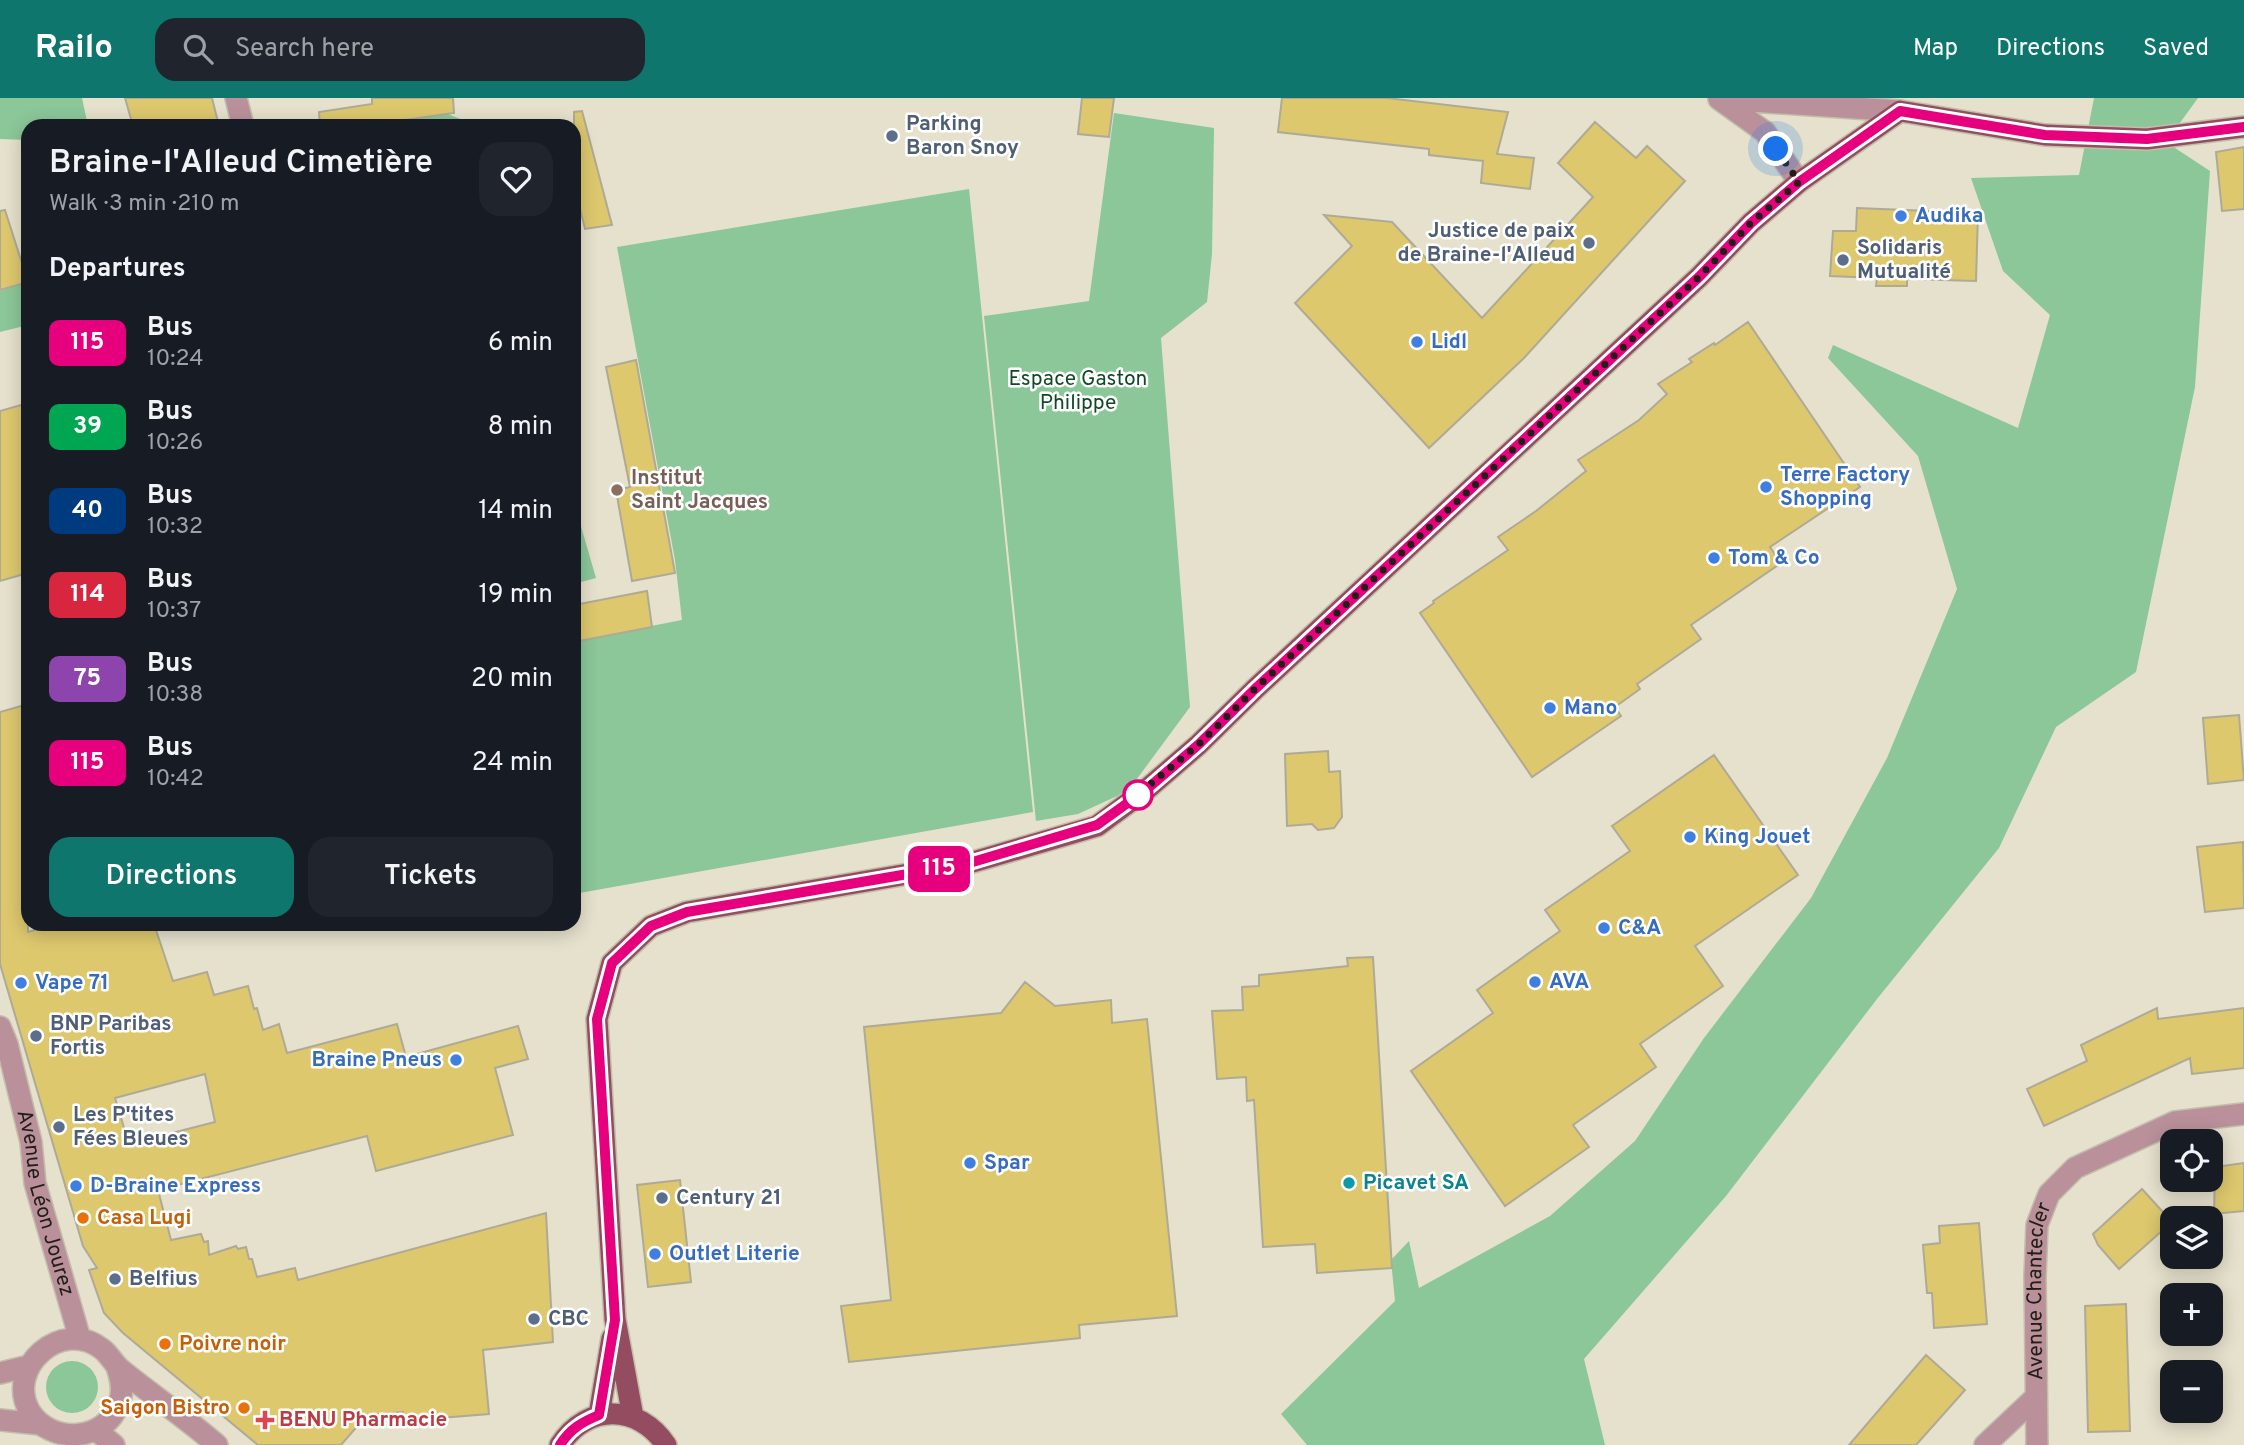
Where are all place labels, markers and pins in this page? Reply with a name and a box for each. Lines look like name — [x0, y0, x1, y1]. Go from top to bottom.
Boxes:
place label: Parking Baron Snoy — [906, 111, 1019, 162]
marker: Parking Baron Snoy — [884, 128, 900, 144]
place label: Audika — [1915, 203, 1984, 230]
marker: Audika — [1893, 208, 1909, 224]
place label: Justice de paix de Braine-l'Alleud — [1398, 218, 1575, 269]
marker: Justice de paix de Braine-l'Alleud — [1581, 235, 1597, 251]
place label: Solidaris Mutualité — [1857, 235, 1951, 286]
marker: Solidaris Mutualité — [1835, 252, 1851, 268]
place label: Lidl — [1431, 329, 1467, 356]
marker: Lidl — [1409, 334, 1425, 350]
place label: Terre Factory Shopping — [1780, 462, 1910, 513]
place label: Institut Saint Jacques — [631, 465, 768, 516]
marker: Terre Factory Shopping — [1758, 479, 1774, 495]
marker: Institut Saint Jacques — [609, 482, 625, 498]
place label: Tom & Co — [1728, 545, 1820, 572]
marker: Tom & Co — [1706, 550, 1722, 566]
place label: Mano — [1564, 695, 1617, 722]
marker: Mano — [1542, 700, 1558, 716]
unlabelled marker — [1123, 780, 1153, 810]
place label: King Jouet — [1704, 824, 1810, 851]
marker: King Jouet — [1682, 829, 1698, 845]
place label: C&A — [1618, 915, 1661, 942]
marker: C&A — [1596, 920, 1612, 936]
place label: AVA — [1549, 969, 1589, 996]
place label: Vape 71 — [35, 970, 109, 997]
marker: AVA — [1527, 974, 1543, 990]
marker: Vape 71 — [13, 975, 29, 991]
place label: BNP Paribas Fortis — [50, 1011, 172, 1062]
marker: BNP Paribas Fortis — [28, 1028, 44, 1044]
place label: Braine Pneus — [311, 1047, 442, 1074]
marker: Braine Pneus — [448, 1052, 464, 1068]
place label: Les P'tites Fées Bleues — [73, 1102, 189, 1153]
marker: Les P'tites Fées Bleues — [51, 1119, 67, 1135]
place label: Spar — [984, 1150, 1030, 1177]
marker: Spar — [962, 1155, 978, 1171]
place label: Picavet SA — [1363, 1170, 1469, 1197]
place label: D-Braine Express — [90, 1173, 261, 1200]
marker: Picavet SA — [1341, 1175, 1357, 1191]
marker: D-Braine Express — [68, 1178, 84, 1194]
place label: Century 21 — [676, 1185, 782, 1212]
marker: Century 21 — [654, 1190, 670, 1206]
place label: Casa Lugi — [97, 1205, 191, 1232]
marker: Casa Lugi — [75, 1210, 91, 1226]
place label: Outlet Literie — [669, 1241, 800, 1268]
marker: Outlet Literie — [647, 1246, 663, 1262]
place label: Belfius — [129, 1266, 198, 1293]
marker: Belfius — [107, 1271, 123, 1287]
place label: CBC — [548, 1306, 589, 1333]
marker: CBC — [526, 1311, 542, 1327]
place label: Poivre noir — [179, 1331, 286, 1358]
marker: Poivre noir — [157, 1336, 173, 1352]
place label: Saigon Bistro — [100, 1395, 230, 1422]
marker: Saigon Bistro — [236, 1400, 252, 1416]
place label: BENU Pharmacie — [279, 1407, 447, 1434]
marker: BENU Pharmacie — [257, 1412, 273, 1428]

